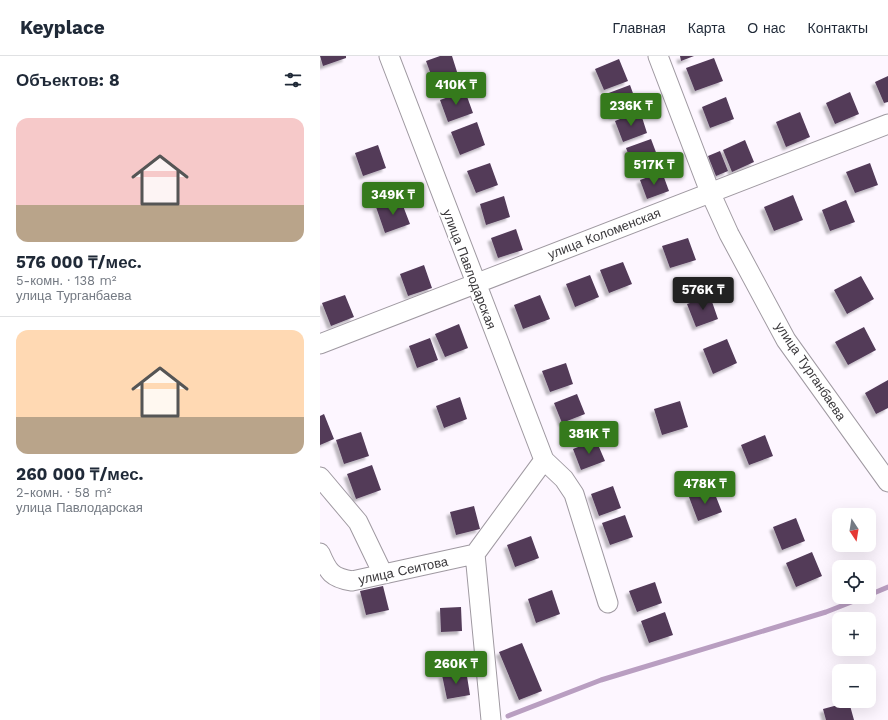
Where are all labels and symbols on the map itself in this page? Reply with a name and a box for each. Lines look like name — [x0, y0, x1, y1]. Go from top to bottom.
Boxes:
pin: 410K ₸ — [423, 72, 489, 106]
pin: 236K ₸ — [598, 93, 664, 127]
pin: 517K ₸ — [621, 152, 687, 186]
pin: 349K ₸ — [360, 182, 426, 216]
street label: улица Коломенская — [546, 205, 663, 262]
street label: улица Павлодарская — [440, 207, 499, 331]
pin: 576K ₸ — [670, 277, 736, 311]
street label: улица Турганбаева — [772, 319, 850, 424]
pin: 381K ₸ — [556, 421, 622, 455]
pin: 478K ₸ — [672, 471, 738, 505]
north arrow — [832, 508, 876, 552]
street label: улица Сеитова — [357, 554, 450, 587]
pin: 260K ₸ — [423, 651, 489, 685]

